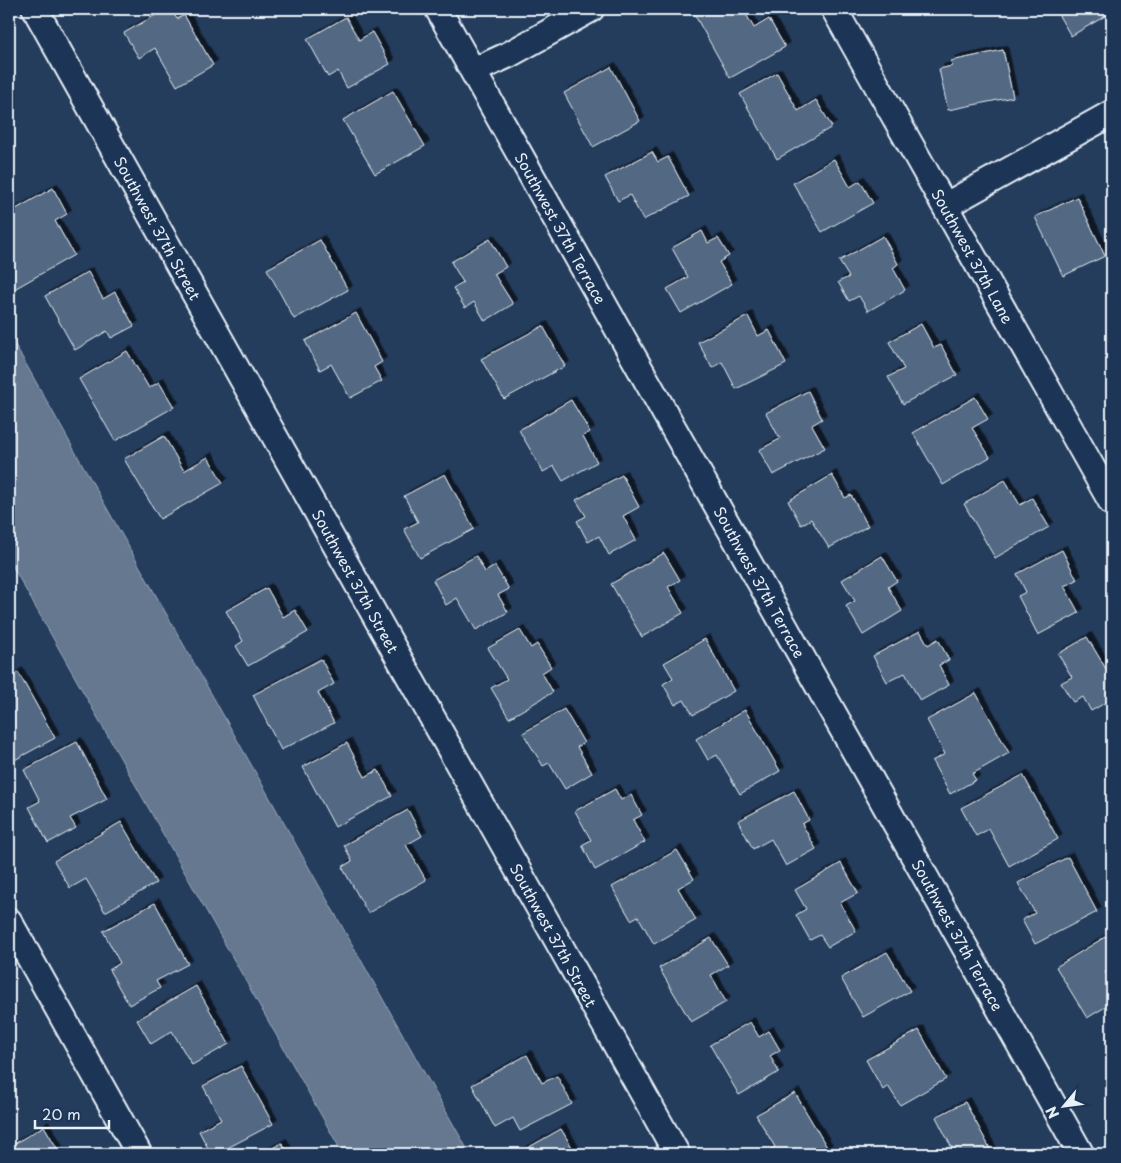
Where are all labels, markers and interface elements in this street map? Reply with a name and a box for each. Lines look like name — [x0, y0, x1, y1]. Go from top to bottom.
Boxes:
street label: Southwest 37th Terrace — [510, 148, 612, 308]
street label: Southwest 37th Street — [109, 152, 207, 304]
street label: Southwest 37th Lane — [926, 184, 1020, 328]
street label: Southwest 37th Terrace — [709, 502, 811, 662]
street label: Southwest 37th Street — [307, 505, 405, 657]
street label: Southwest 37th Terrace — [907, 855, 1009, 1015]
street label: Southwest 37th Street — [505, 859, 603, 1011]
north arrow — [1038, 1080, 1088, 1130]
scale bar — [35, 1098, 109, 1130]
text: 20 m — [42, 1102, 81, 1125]
text: N — [1040, 1103, 1064, 1122]

